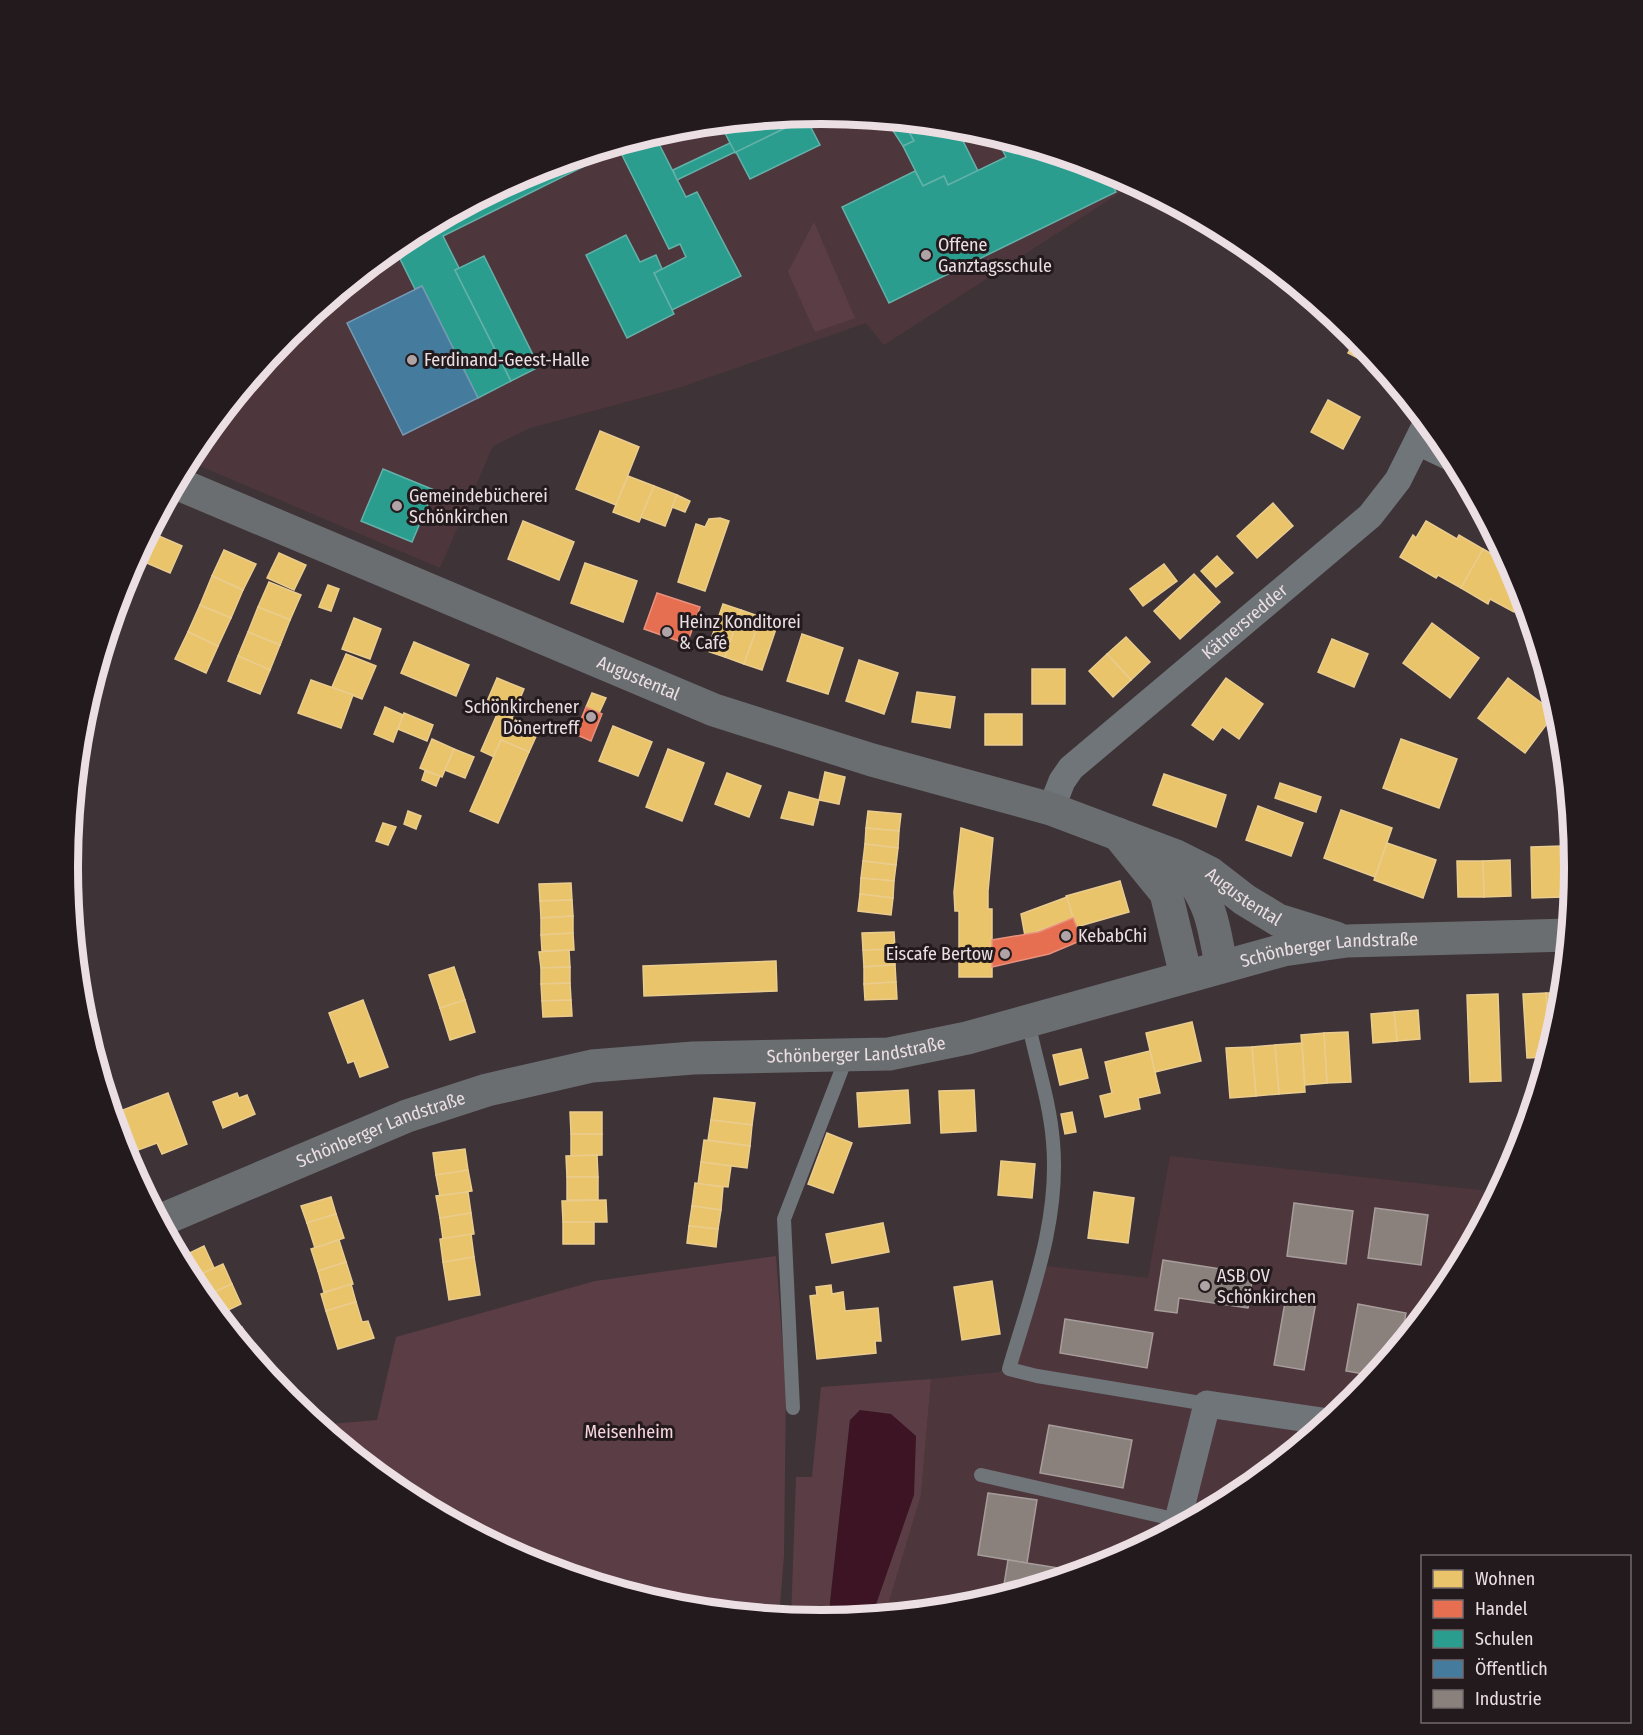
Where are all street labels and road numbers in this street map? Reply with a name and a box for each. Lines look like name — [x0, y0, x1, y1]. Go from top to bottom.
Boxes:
street label: Kätnersredder — [1197, 579, 1293, 664]
street label: Augustental — [594, 651, 683, 705]
street label: Augustental — [1201, 863, 1286, 931]
street label: Schönberger Landstraße — [1238, 928, 1418, 972]
street label: Schönberger Landstraße — [766, 1032, 948, 1067]
street label: Schönberger Landstraße — [293, 1087, 468, 1173]

